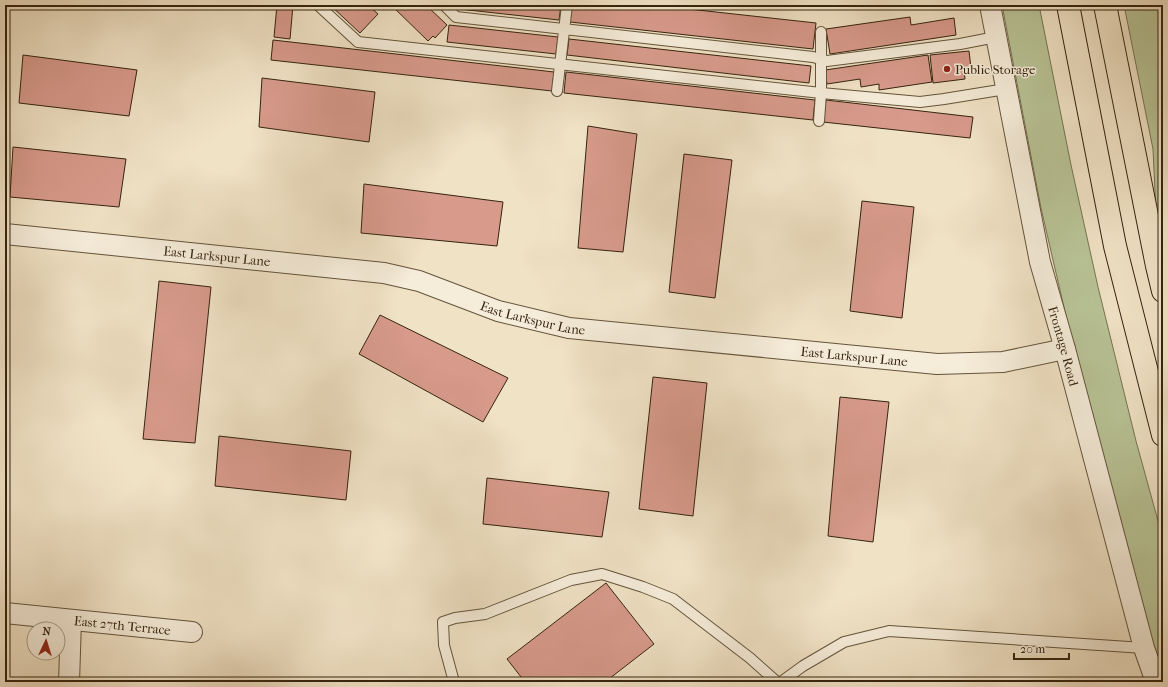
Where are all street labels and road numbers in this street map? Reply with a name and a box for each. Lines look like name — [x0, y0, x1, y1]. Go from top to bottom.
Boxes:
street label: East Larkspur Lane — [163, 243, 272, 269]
street label: East Larkspur Lane — [478, 298, 586, 338]
street label: Frontage Road — [1045, 304, 1082, 388]
street label: East Larkspur Lane — [800, 344, 909, 369]
street label: East 27th Terrace — [73, 613, 172, 638]

